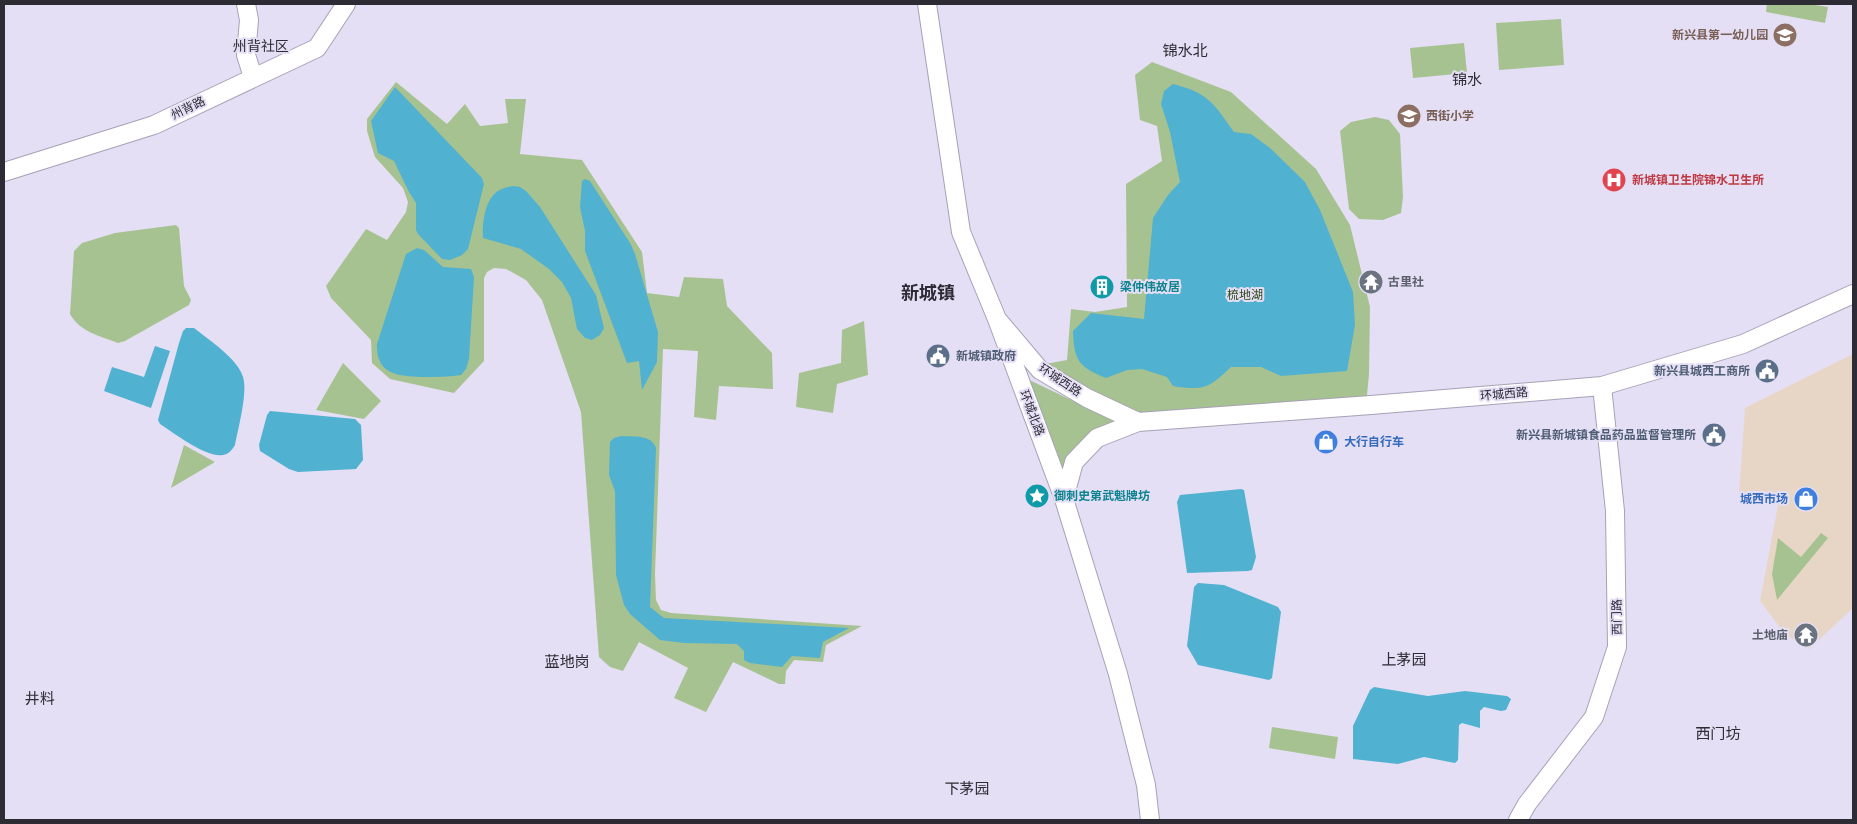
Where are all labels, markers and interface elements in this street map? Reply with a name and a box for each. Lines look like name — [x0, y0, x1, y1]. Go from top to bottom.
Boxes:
school or university icon: 新兴县第一幼儿园 — [1772, 22, 1798, 48]
place label: 新兴县第一幼儿园 — [1672, 28, 1768, 42]
district label: 州背社区 — [233, 38, 289, 54]
district label: 锦水北 — [1162, 42, 1208, 60]
district label: 锦水 — [1452, 71, 1482, 89]
street label: 州背路 — [169, 94, 207, 122]
school or university icon: 西街小学 — [1396, 103, 1422, 129]
place label: 西街小学 — [1426, 109, 1474, 123]
hospital icon: 新城镇卫生院锦水卫生所 — [1601, 167, 1627, 193]
place label: 新城镇卫生院锦水卫生所 — [1632, 173, 1764, 187]
temple icon: 古里社 — [1358, 269, 1384, 295]
building icon: 梁仲伟故居 — [1089, 274, 1115, 300]
place label: 古里社 — [1388, 275, 1424, 289]
place label: 梁仲伟故居 — [1120, 280, 1180, 294]
district label: 新城镇 — [901, 282, 955, 303]
park label: 梳地湖 — [1227, 288, 1263, 302]
public building icon: 新城镇政府 — [925, 343, 951, 369]
place label: 新城镇政府 — [956, 349, 1016, 363]
public building icon: 新兴县城西工商所 — [1754, 358, 1780, 384]
street label: 环城西路 — [1036, 361, 1084, 399]
place label: 新兴县城西工商所 — [1654, 364, 1750, 378]
street label: 环城西路 — [1479, 385, 1529, 403]
street label: 环城北路 — [1017, 388, 1047, 438]
public building icon: 新兴县新城镇食品药品监督管理所 — [1701, 422, 1727, 448]
place label: 新兴县新城镇食品药品监督管理所 — [1516, 428, 1696, 442]
shop icon: 大行自行车 — [1313, 429, 1339, 455]
place label: 大行自行车 — [1344, 435, 1404, 449]
place icon: 御刺史第武魁牌坊 — [1024, 483, 1050, 509]
shop icon: 城西市场 — [1793, 486, 1819, 512]
place label: 御刺史第武魁牌坊 — [1054, 489, 1150, 503]
place label: 城西市场 — [1740, 492, 1788, 506]
street label: 西门路 — [1610, 599, 1624, 635]
temple icon: 土地庙 — [1793, 622, 1819, 648]
place label: 土地庙 — [1752, 628, 1788, 642]
district label: 上茅园 — [1381, 651, 1427, 669]
district label: 蓝地岗 — [544, 653, 590, 671]
district label: 井料 — [25, 690, 55, 708]
district label: 西门坊 — [1695, 725, 1741, 743]
district label: 下茅园 — [944, 780, 990, 798]

